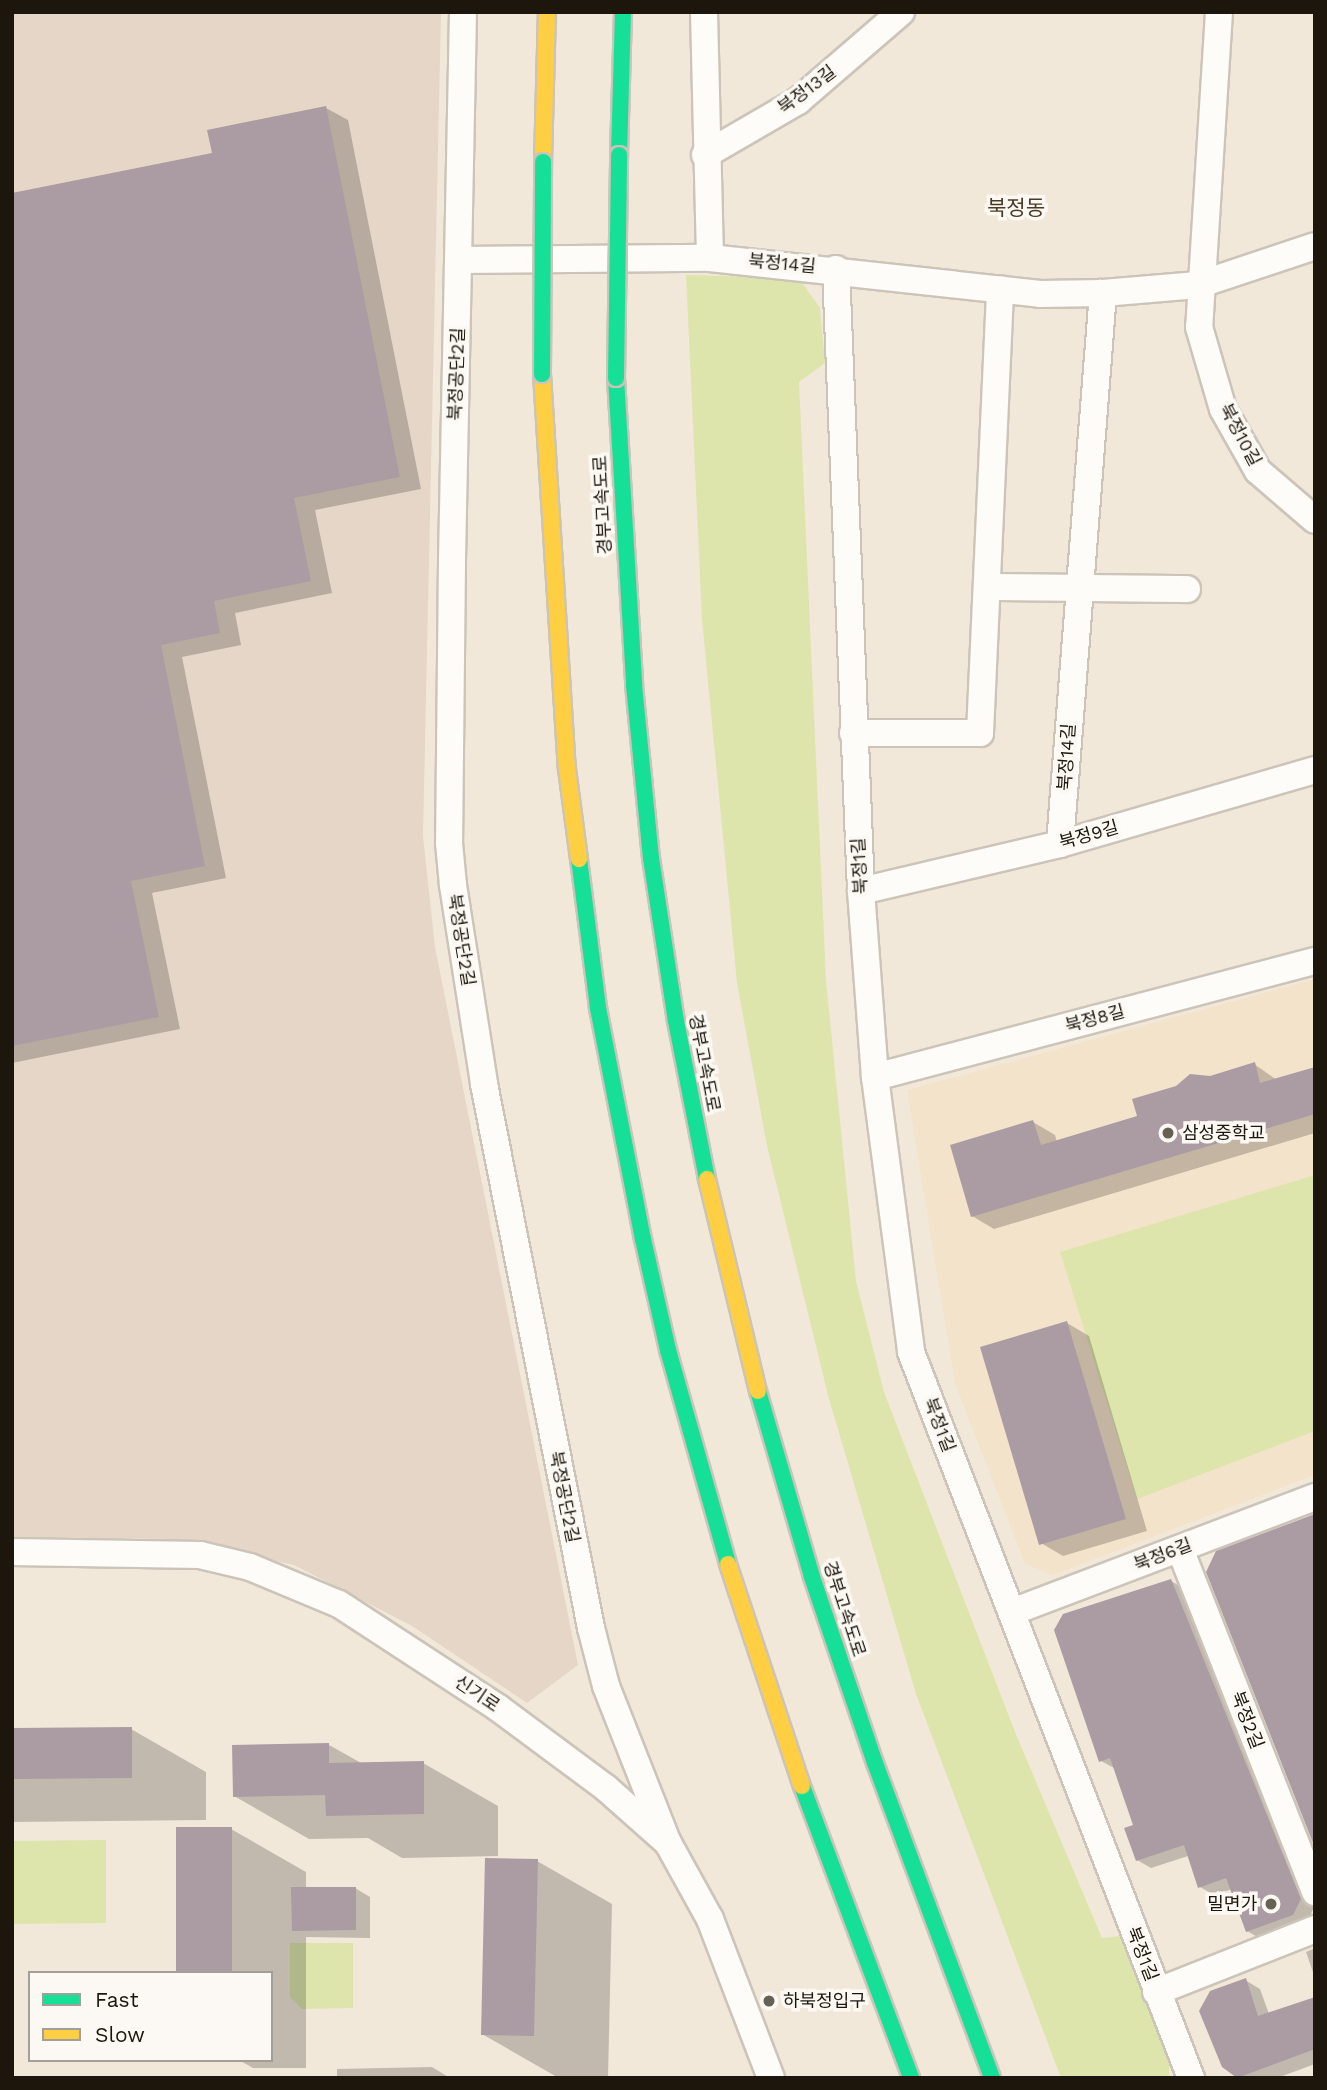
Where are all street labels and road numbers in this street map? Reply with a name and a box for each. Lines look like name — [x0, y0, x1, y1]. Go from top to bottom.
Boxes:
street label: 북정13길 — [774, 61, 840, 119]
street label: 북정14길 — [747, 250, 817, 278]
street label: 북정공단2길 — [445, 327, 469, 421]
street label: 북정10길 — [1215, 400, 1265, 470]
street label: 경부고속도로 — [590, 455, 616, 555]
street label: 북정14길 — [1054, 722, 1080, 792]
street label: 북정9길 — [1057, 816, 1121, 854]
street label: 북정1길 — [848, 837, 872, 895]
street label: 북정공단2길 — [443, 892, 479, 988]
street label: 북정8길 — [1063, 1001, 1127, 1037]
street label: 경부고속도로 — [684, 1012, 724, 1114]
street label: 북정1길 — [919, 1395, 959, 1455]
street label: 북정공단2길 — [544, 1449, 584, 1545]
street label: 북정6길 — [1131, 1534, 1195, 1576]
street label: 경부고속도로 — [818, 1558, 870, 1660]
street label: 신기로 — [450, 1671, 504, 1717]
street label: 북정2길 — [1226, 1688, 1268, 1752]
street label: 북정1길 — [1122, 1924, 1162, 1984]

